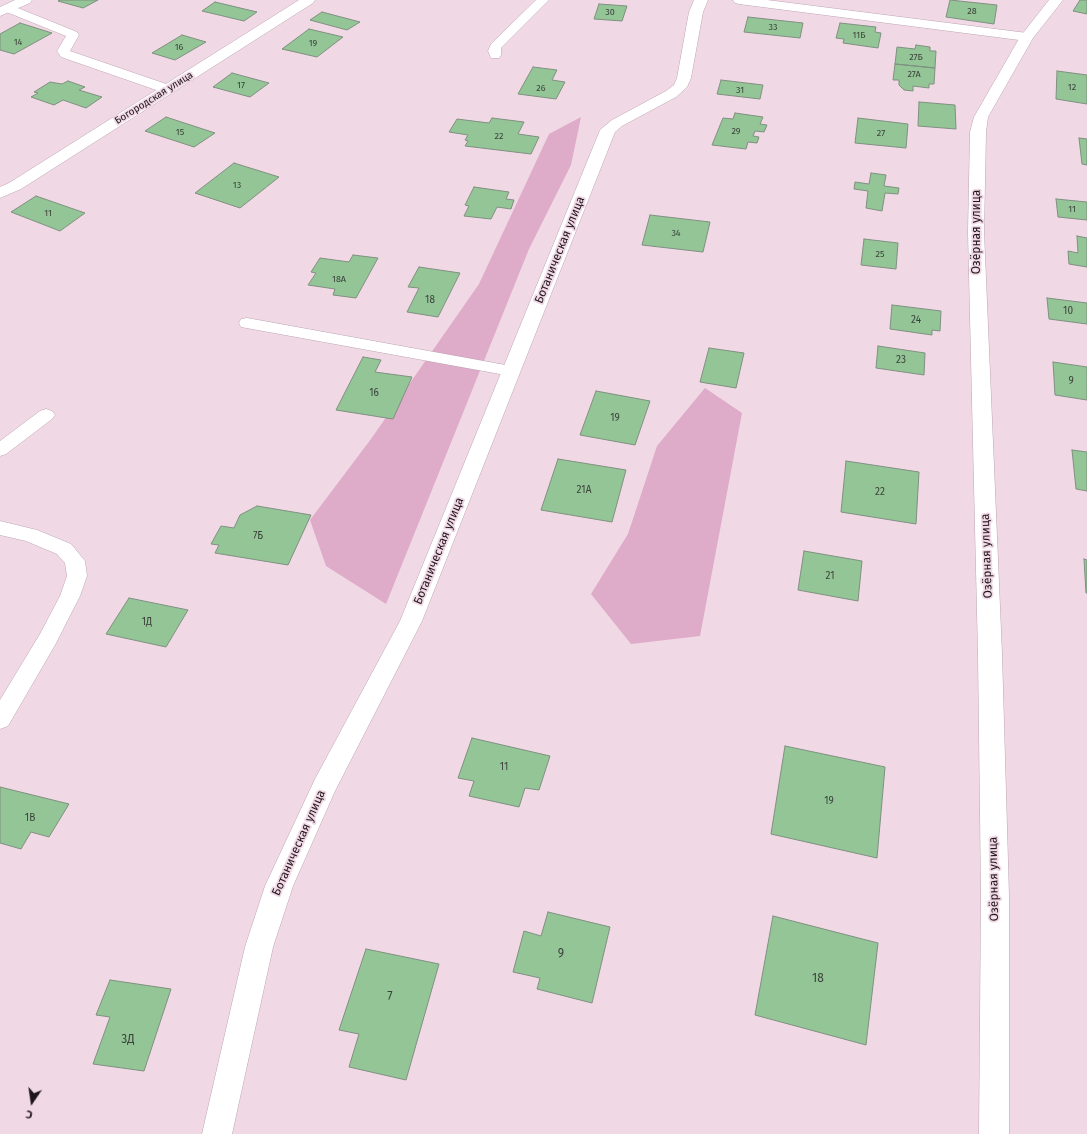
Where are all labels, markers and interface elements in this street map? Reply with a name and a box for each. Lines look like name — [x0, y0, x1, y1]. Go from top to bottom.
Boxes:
house number: 28 — [967, 6, 977, 16]
house number: 30 — [605, 7, 615, 17]
house number: 33 — [769, 22, 777, 32]
house number: 11Б — [853, 30, 865, 40]
house number: 14 — [14, 37, 22, 47]
house number: 19 — [309, 38, 317, 48]
house number: 16 — [175, 42, 183, 52]
house number: 27Б — [909, 52, 923, 62]
street label: Богородская улица — [113, 69, 195, 127]
house number: 27А — [907, 69, 921, 79]
house number: 17 — [237, 80, 245, 90]
house number: 12 — [1068, 82, 1076, 92]
house number: 26 — [536, 83, 546, 93]
house number: 31 — [736, 85, 744, 95]
house number: 29 — [731, 126, 741, 136]
house number: 15 — [176, 127, 184, 137]
house number: 27 — [877, 128, 885, 138]
house number: 22 — [495, 131, 503, 141]
house number: 13 — [233, 180, 241, 190]
street label: Озёрная улица — [970, 190, 984, 274]
street label: Ботаническая улица — [532, 194, 588, 306]
house number: 11 — [1068, 204, 1076, 214]
house number: 11 — [44, 208, 52, 218]
house number: 34 — [671, 228, 681, 238]
house number: 25 — [876, 249, 884, 259]
house number: 18А — [332, 274, 346, 284]
house number: 18 — [425, 294, 435, 306]
house number: 10 — [1063, 305, 1073, 317]
house number: 24 — [911, 314, 921, 326]
house number: 23 — [896, 354, 906, 366]
house number: 9 — [1068, 375, 1074, 387]
house number: 16 — [369, 387, 379, 399]
house number: 19 — [610, 412, 620, 424]
house number: 21А — [577, 484, 591, 496]
house number: 22 — [875, 486, 885, 498]
street label: Ботаническая улица — [411, 495, 467, 607]
street label: Озёрная улица — [978, 513, 996, 599]
house number: 7Б — [253, 530, 263, 542]
house number: 21 — [825, 570, 835, 582]
house number: 1Д — [142, 616, 152, 628]
house number: 11 — [500, 761, 508, 773]
street label: Ботаническая улица — [269, 788, 329, 898]
house number: 19 — [824, 795, 834, 807]
house number: 1В — [25, 812, 35, 824]
street label: Озёрная улица — [986, 837, 1002, 921]
house number: 9 — [558, 947, 564, 961]
house number: 18 — [812, 972, 824, 986]
house number: 7 — [387, 990, 393, 1004]
house number: 3Д — [121, 1033, 135, 1047]
north arrow — [12, 1082, 52, 1122]
text: С — [25, 1107, 34, 1121]

